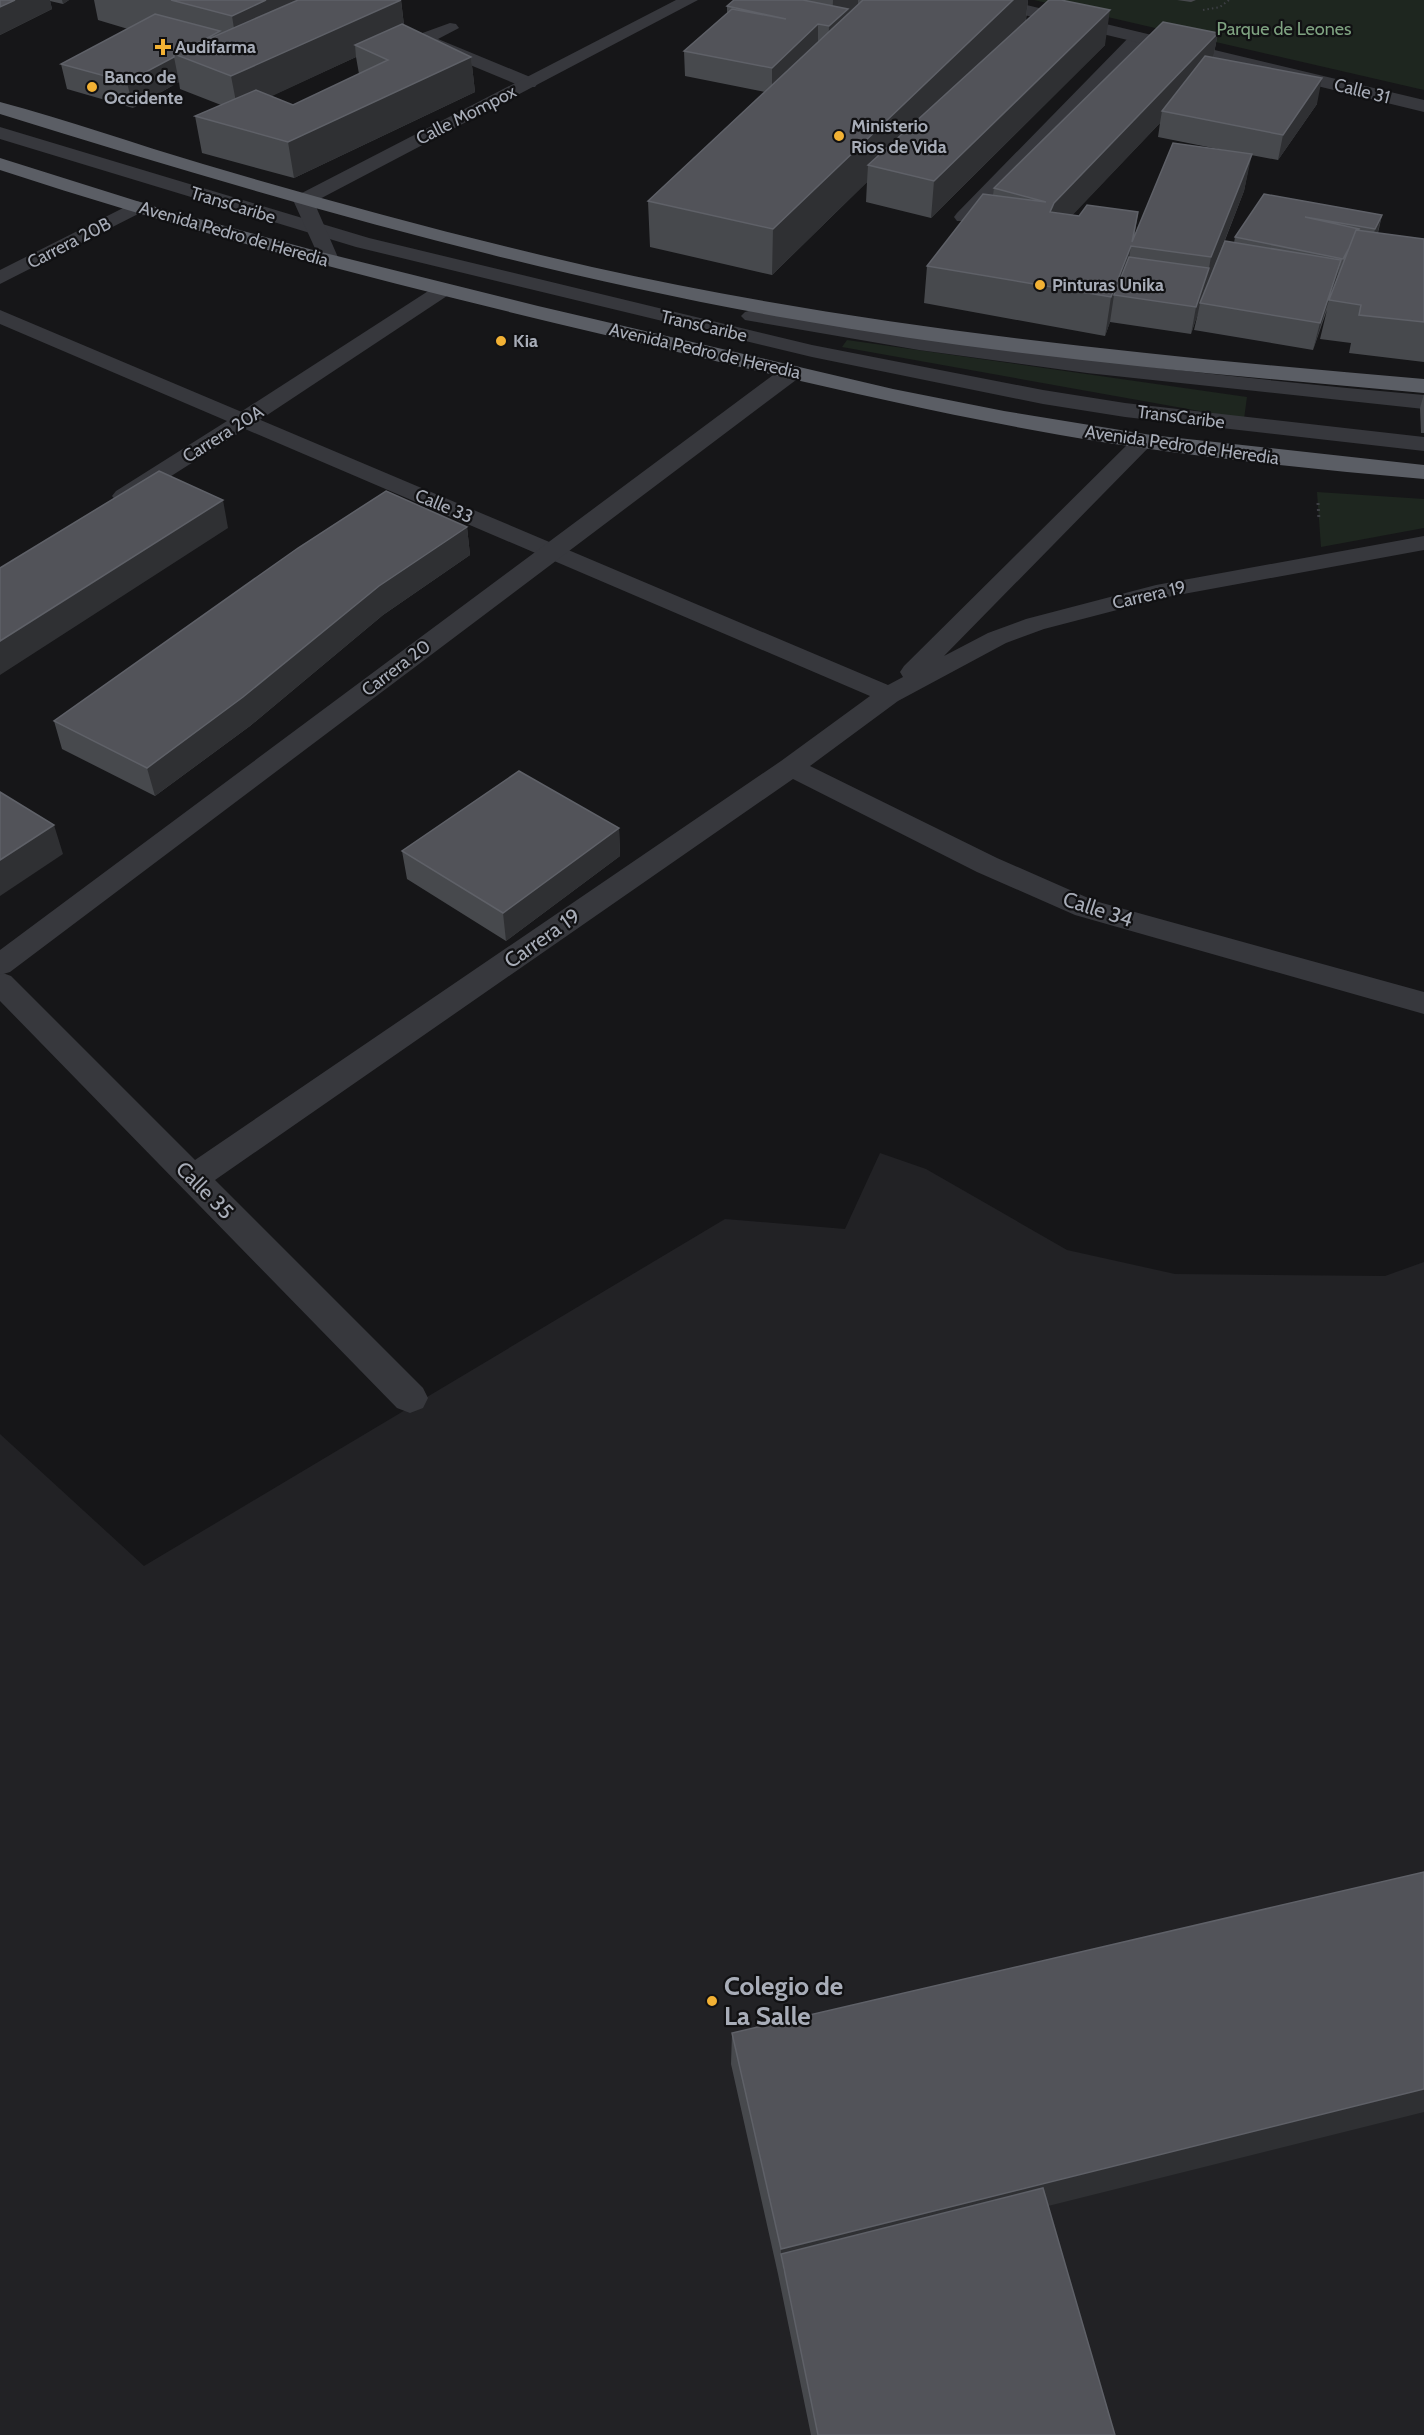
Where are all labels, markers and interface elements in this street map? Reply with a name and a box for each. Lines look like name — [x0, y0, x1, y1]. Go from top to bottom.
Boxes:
park label: Parque de Leones — [1217, 18, 1351, 40]
place label: Audifarma — [175, 36, 256, 58]
marker: Audifarma — [156, 40, 170, 54]
place label: Banco de Occidente — [104, 66, 183, 109]
street label: Calle 31 — [1332, 73, 1392, 109]
marker: Banco de Occidente — [85, 80, 99, 94]
street label: Calle Mompox — [412, 80, 520, 150]
place label: Ministerio Rios de Vida — [851, 115, 947, 158]
marker: Ministerio Rios de Vida — [832, 129, 846, 143]
street label: TransCaribe — [188, 182, 278, 228]
street label: Avenida Pedro de Heredia — [137, 196, 331, 272]
street label: Carrera 20B — [23, 212, 115, 273]
place label: Pinturas Unika — [1052, 274, 1164, 296]
marker: Pinturas Unika — [1033, 278, 1047, 292]
street label: TransCaribe — [659, 305, 749, 347]
street label: Avenida Pedro de Heredia — [607, 318, 803, 384]
place label: Kia — [513, 330, 538, 352]
marker: Kia — [494, 334, 508, 348]
street label: Carrera 20A — [178, 400, 268, 468]
street label: TransCaribe — [1136, 401, 1226, 433]
street label: Avenida Pedro de Heredia — [1084, 420, 1281, 470]
street label: Calle 33 — [412, 484, 476, 528]
street label: Carrera 19 — [1110, 576, 1188, 614]
street label: Carrera 20 — [357, 635, 435, 701]
street label: Calle 34 — [1060, 886, 1136, 932]
street label: Carrera 19 — [499, 903, 585, 973]
street label: Calle 35 — [171, 1156, 239, 1224]
place label: Colegio de La Salle — [724, 1970, 843, 2032]
marker: Colegio de La Salle — [705, 1994, 719, 2008]

